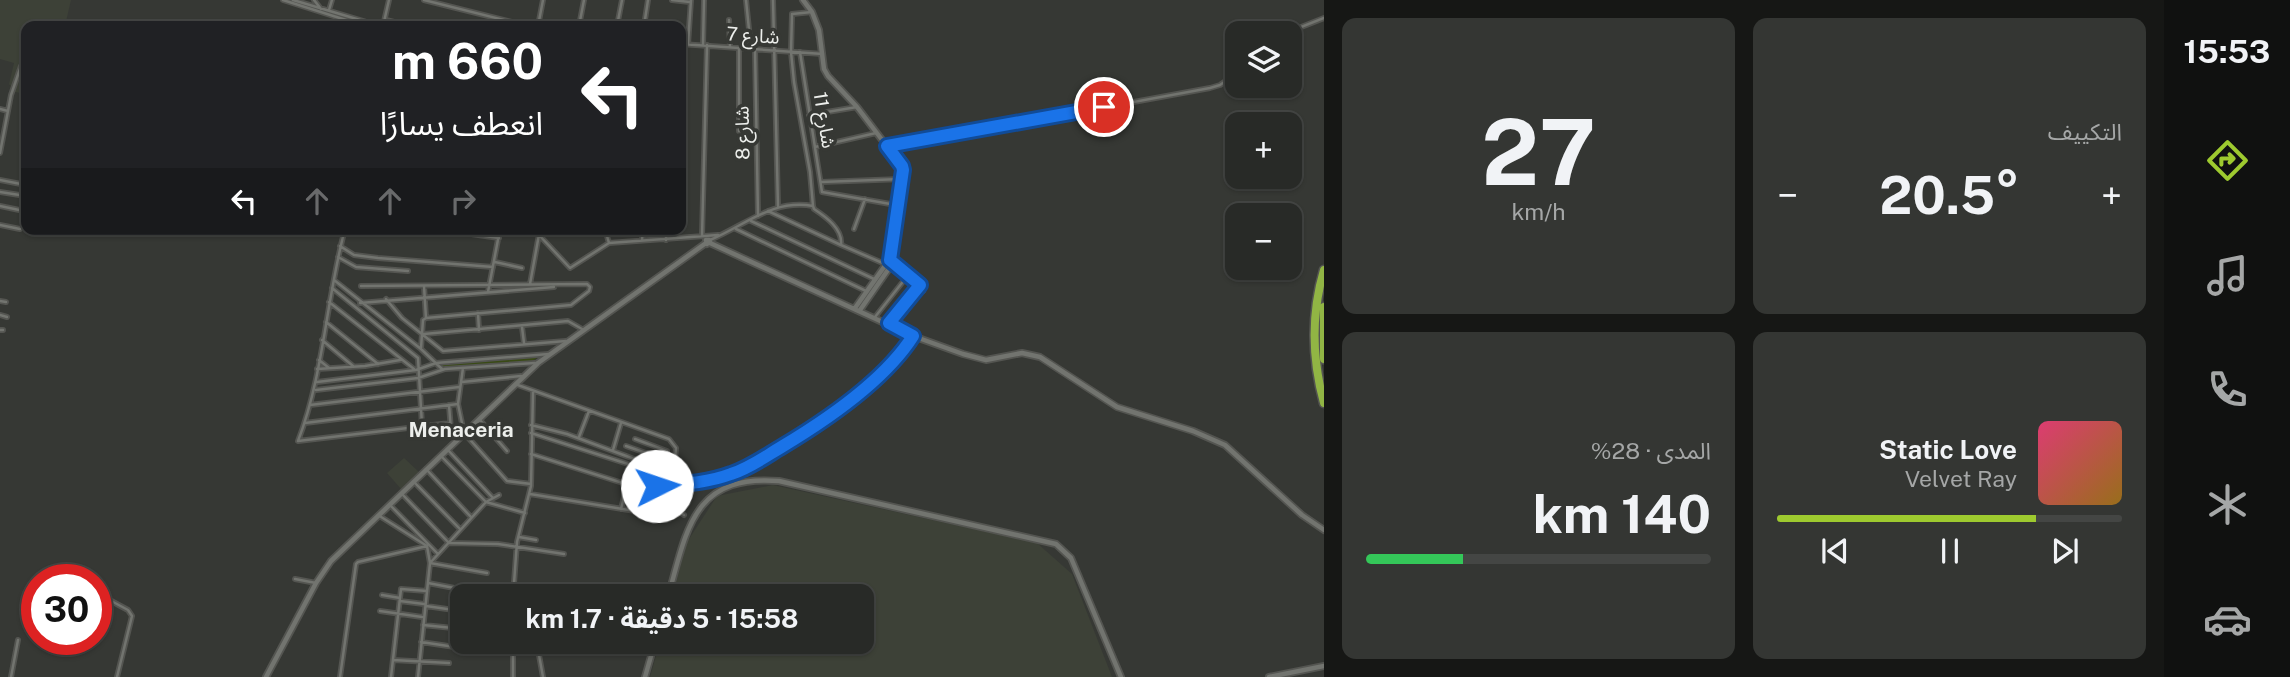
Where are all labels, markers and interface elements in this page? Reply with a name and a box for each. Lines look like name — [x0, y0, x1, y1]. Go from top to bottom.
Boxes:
map controls — [1225, 21, 1302, 280]
button: layers — [1225, 21, 1302, 98]
street label: شارع 7 — [726, 22, 780, 51]
text: 660 m — [392, 32, 543, 90]
text: 15:53 — [2184, 33, 2270, 70]
icon: left — [567, 49, 658, 140]
pin — [1074, 77, 1134, 137]
icon: arrive — [1085, 88, 1123, 126]
street label: شارع 11 — [807, 90, 840, 150]
text: 27 — [1481, 99, 1596, 205]
text: انعطف يسارًا — [380, 105, 543, 142]
street label: شارع 8 — [731, 106, 756, 160]
button: + — [1225, 112, 1302, 189]
text: التكييف — [2048, 118, 2122, 145]
icon: directions — [2203, 136, 2252, 185]
text: 20.5° — [1879, 165, 2020, 226]
text: − — [1777, 173, 1798, 218]
text: + — [2101, 173, 2122, 218]
icon: left — [225, 182, 263, 220]
icon: ahead — [298, 182, 336, 220]
icon: ahead — [371, 182, 409, 220]
icon: right — [444, 182, 482, 220]
text: km/h — [1511, 198, 1566, 225]
button: − — [1225, 203, 1302, 280]
icon: music — [2203, 251, 2252, 300]
icon: phone — [2203, 365, 2252, 414]
district label: Menaceria — [408, 417, 514, 442]
text: Static Love — [1879, 434, 2017, 465]
text: المدى · 28% — [1591, 437, 1711, 464]
position arrow — [620, 449, 694, 523]
text: Velvet Ray — [1905, 465, 2017, 492]
icon: climate — [2203, 480, 2252, 529]
text: 140 km — [1533, 484, 1711, 545]
icon: previous — [1816, 532, 1854, 570]
icon: pause — [1931, 532, 1969, 570]
icon: next — [2046, 532, 2084, 570]
speed limit sign: 30 — [21, 564, 112, 655]
icon: car — [2203, 595, 2252, 644]
text: 15:58 · 5 دقيقة · 1.7 km — [526, 603, 798, 634]

